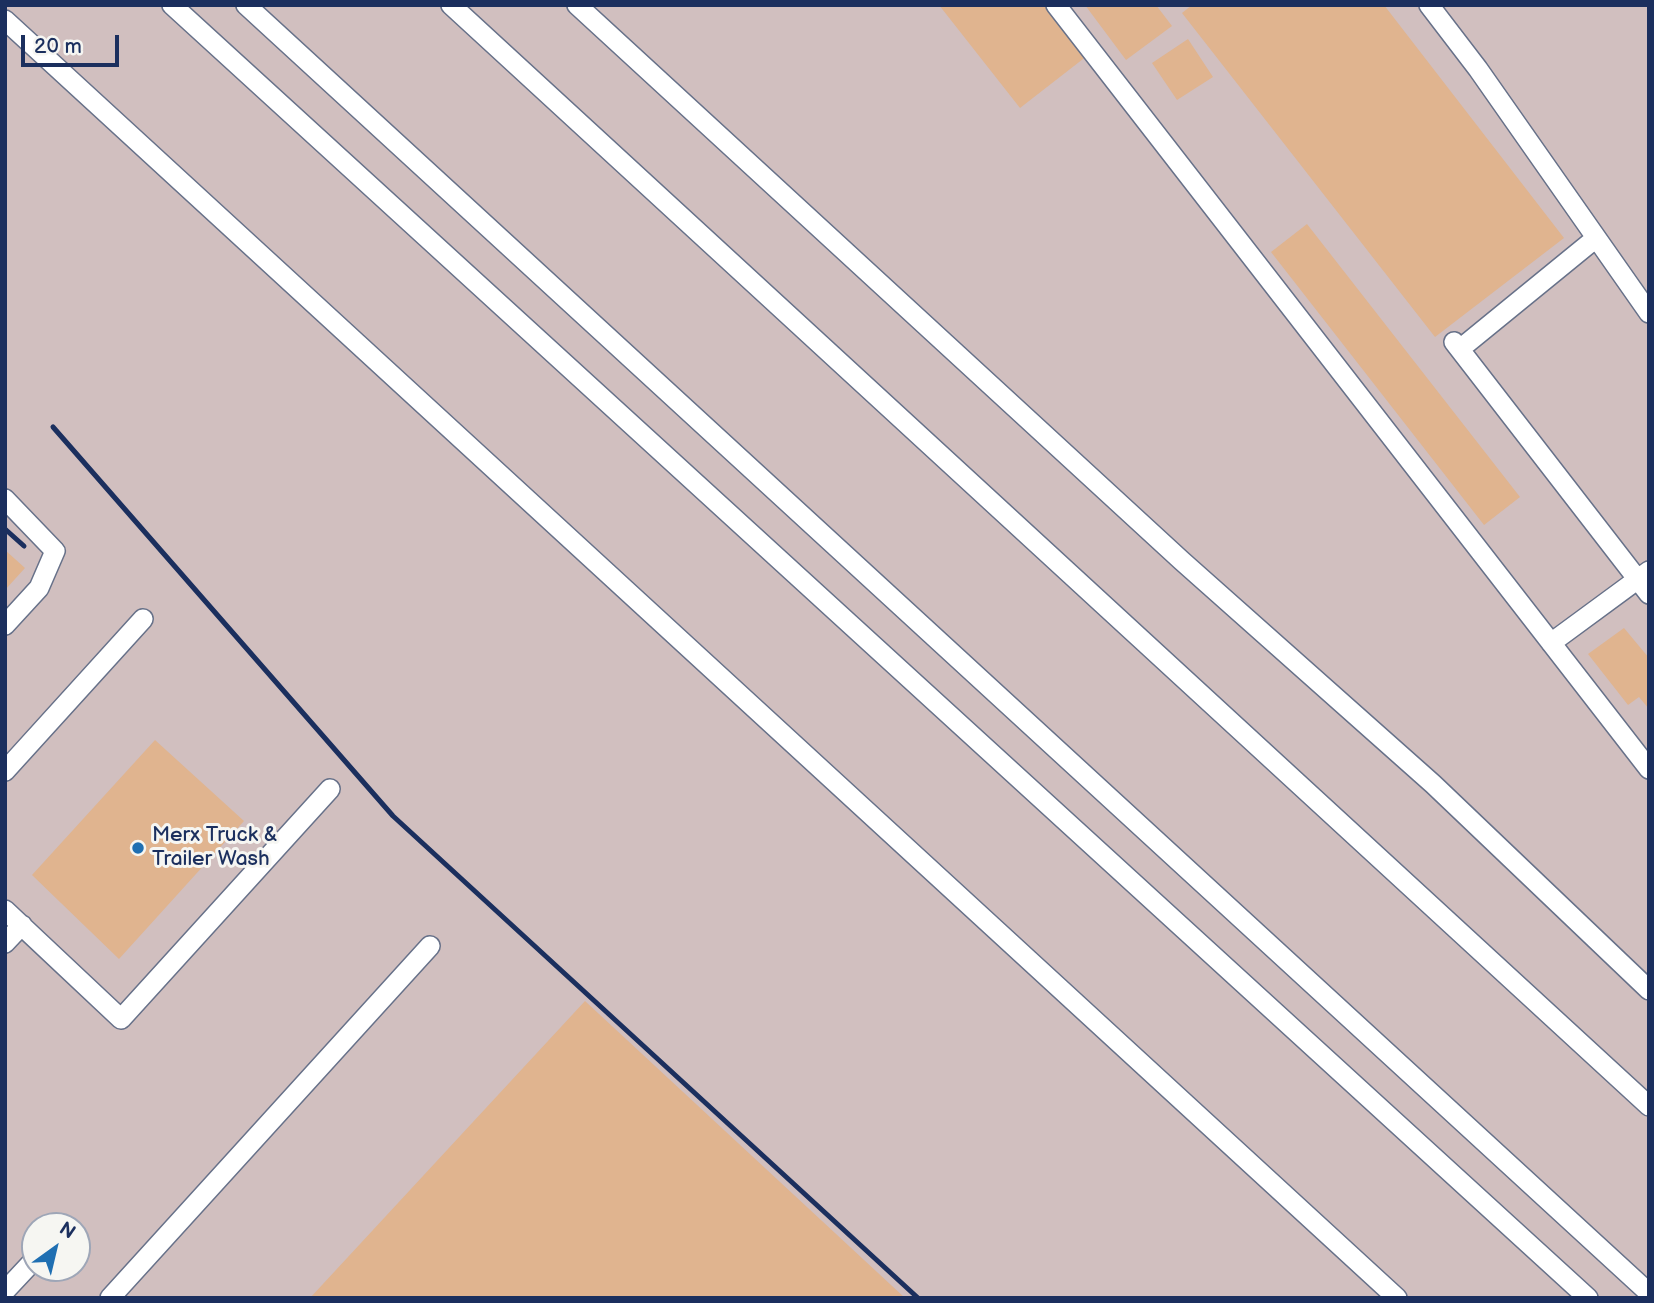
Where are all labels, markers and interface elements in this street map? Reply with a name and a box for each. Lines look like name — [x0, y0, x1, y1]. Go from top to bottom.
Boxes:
scale bar — [24, 21, 122, 65]
text: 20 m — [34, 34, 82, 59]
place label: Merx Truck & Trailer Wash — [152, 823, 278, 873]
marker: Merx Truck & Trailer Wash — [130, 840, 146, 856]
north arrow — [21, 1212, 91, 1282]
text: N — [55, 1217, 79, 1244]

